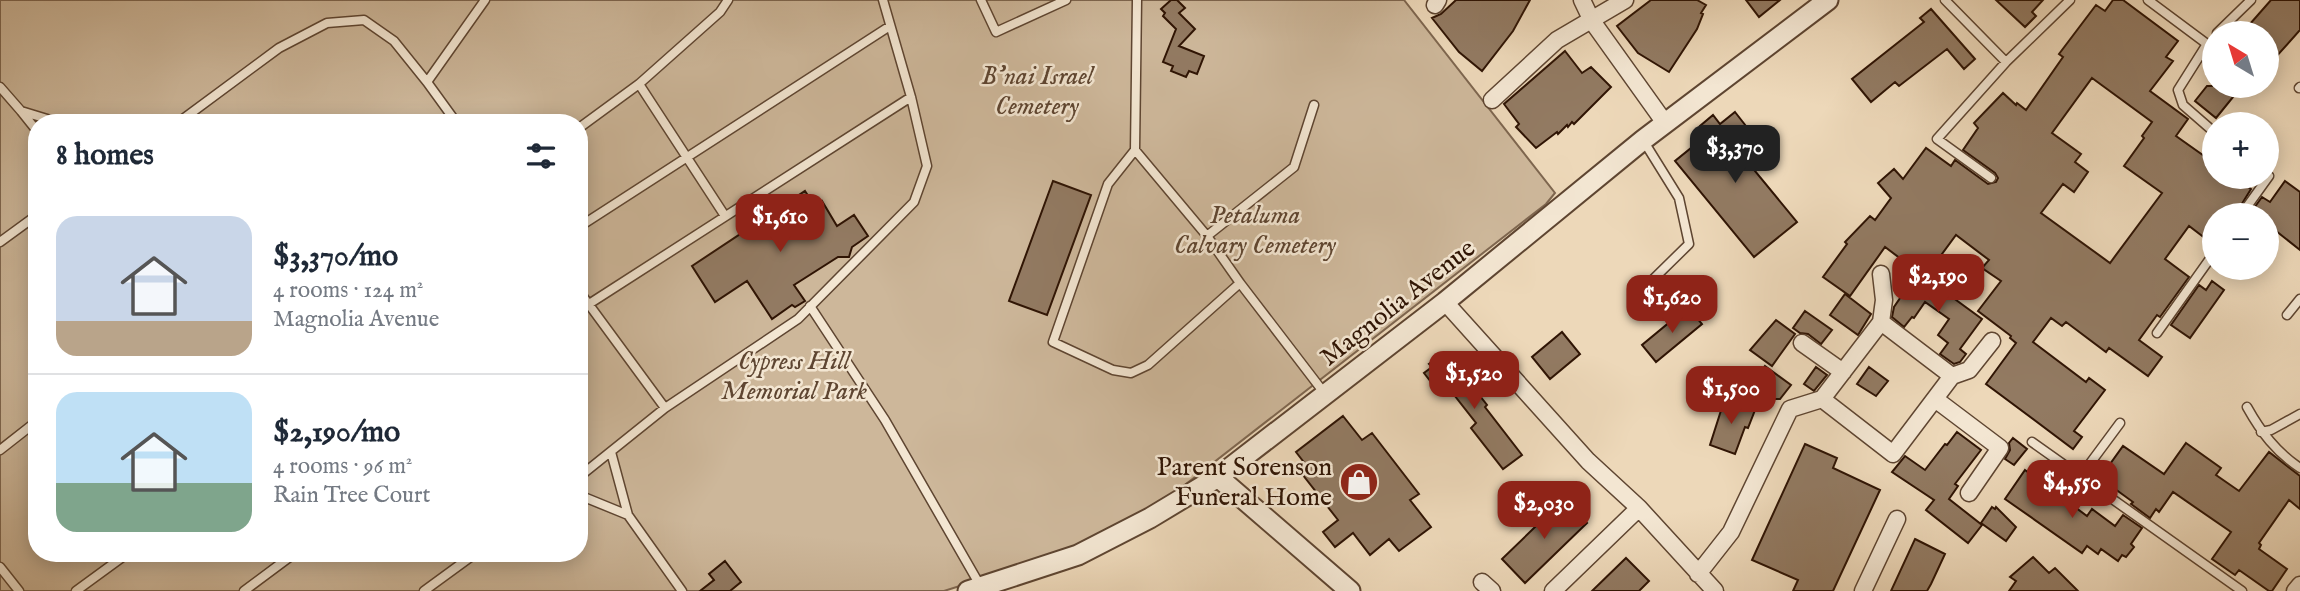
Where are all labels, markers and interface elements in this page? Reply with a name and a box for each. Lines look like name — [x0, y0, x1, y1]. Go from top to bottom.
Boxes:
north arrow — [2202, 21, 2278, 98]
map controls — [2202, 21, 2279, 280]
park label: B'nai Israel Cemetery — [981, 60, 1095, 123]
button: + — [2202, 112, 2279, 189]
pin: $3,370 — [1678, 125, 1792, 185]
text: $3,370 — [1706, 133, 1764, 162]
text: 8 homes — [56, 137, 154, 175]
icon: filters — [522, 137, 560, 175]
pin: $1,610 — [723, 194, 837, 254]
park label: Petaluma Calvary Cemetery — [1174, 199, 1336, 262]
text: $1,610 — [752, 202, 808, 231]
button: − — [2202, 203, 2279, 280]
street label: Magnolia Avenue — [1314, 232, 1482, 374]
text: $3,370/mo — [273, 238, 398, 276]
icon: home — [112, 244, 196, 328]
pin: $2,190 — [1881, 254, 1995, 314]
text: $2,190 — [1908, 262, 1968, 291]
text: 4 rooms · 124 m² — [273, 276, 423, 305]
pin: $1,620 — [1615, 276, 1729, 335]
text: $1,620 — [1642, 283, 1702, 312]
text: Magnolia Avenue — [273, 305, 439, 334]
park label: Cypress Hill Memorial Park — [721, 345, 868, 408]
pin: $1,520 — [1417, 352, 1531, 411]
text: $1,520 — [1445, 359, 1503, 388]
pin: $1,500 — [1674, 366, 1788, 426]
text: $1,500 — [1702, 374, 1760, 403]
text: $2,190/mo — [273, 414, 400, 452]
icon: home — [112, 420, 196, 504]
place label: Parent Sorenson Funeral Home — [1157, 451, 1332, 514]
text: 4 rooms · 96 m² — [273, 452, 412, 481]
shop icon: Parent Sorenson Funeral Home — [1338, 461, 1380, 503]
pin: $4,550 — [2015, 461, 2129, 520]
text: $4,550 — [2043, 468, 2101, 497]
text: Rain Tree Court — [273, 481, 430, 510]
pin: $2,030 — [1487, 482, 1601, 541]
text: $2,030 — [1514, 489, 1574, 518]

